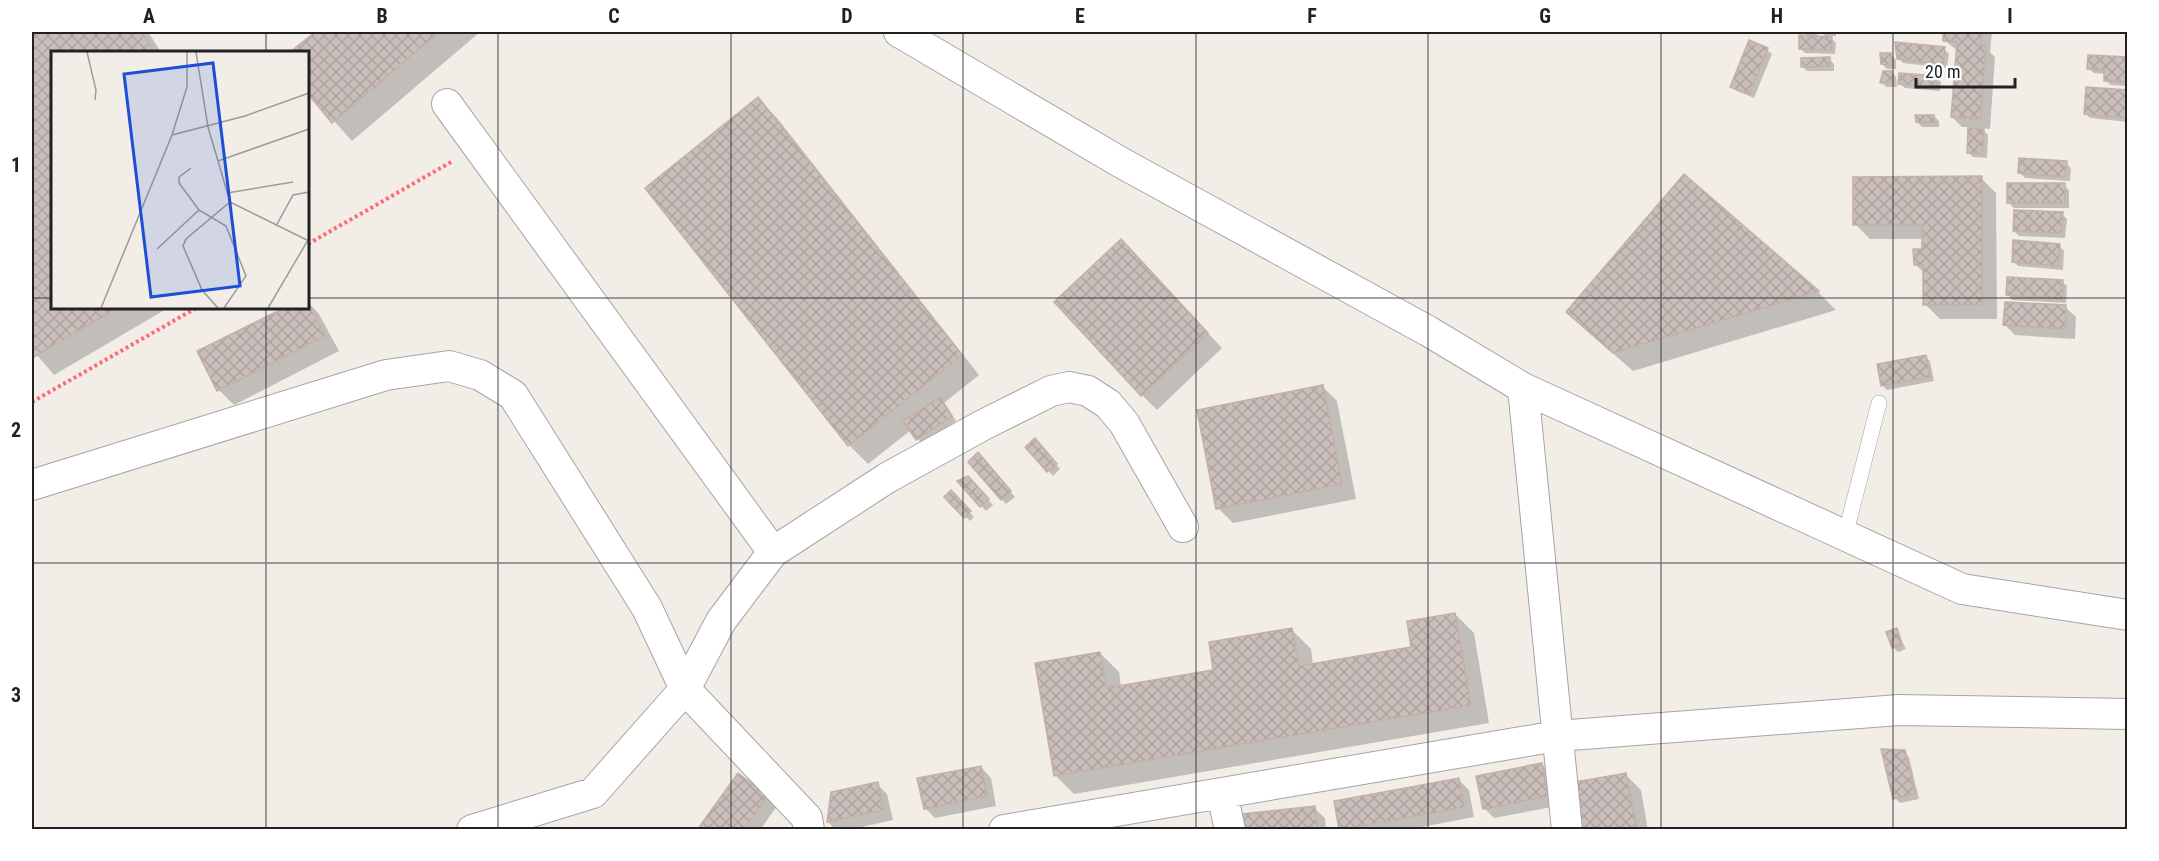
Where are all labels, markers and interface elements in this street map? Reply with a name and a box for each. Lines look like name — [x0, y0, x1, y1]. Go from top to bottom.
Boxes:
text: A — [143, 4, 155, 28]
text: B — [376, 4, 388, 28]
text: C — [608, 4, 620, 28]
text: D — [841, 4, 853, 28]
text: E — [1075, 4, 1085, 28]
text: F — [1307, 4, 1317, 28]
text: G — [1539, 4, 1551, 28]
text: H — [1771, 4, 1783, 28]
text: I — [2007, 4, 2013, 28]
inset map — [51, 51, 309, 309]
scale bar — [1916, 51, 2015, 89]
text: 20 m — [1925, 61, 1960, 82]
text: 1 — [11, 153, 21, 177]
text: 2 — [11, 418, 21, 442]
text: 3 — [11, 683, 21, 707]

